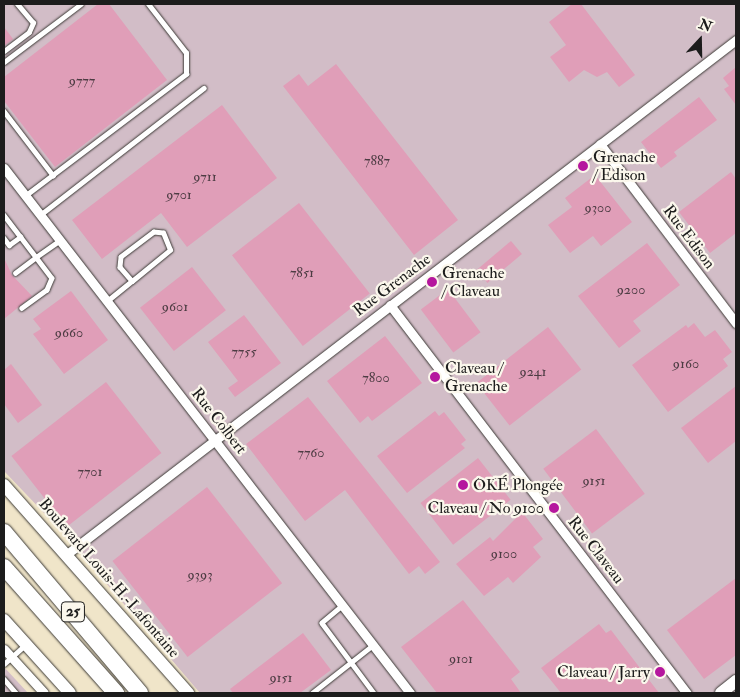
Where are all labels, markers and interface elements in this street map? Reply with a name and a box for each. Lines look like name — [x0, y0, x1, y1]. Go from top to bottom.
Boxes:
north arrow — [675, 15, 725, 65]
text: N — [697, 15, 714, 36]
house number: 9777 — [69, 73, 95, 89]
place label: Grenache / Edison — [593, 147, 655, 185]
house number: 7887 — [364, 153, 390, 169]
marker: Grenache / Edison — [577, 160, 589, 172]
house number: 9711 — [193, 169, 217, 185]
house number: 9701 — [166, 187, 192, 203]
house number: 9300 — [585, 200, 611, 216]
street label: Rue Edison — [659, 201, 719, 273]
street label: Rue Grenache — [349, 250, 435, 320]
place label: Grenache / Claveau — [442, 263, 504, 301]
house number: 7851 — [290, 265, 314, 281]
marker: Grenache / Claveau — [426, 276, 438, 288]
house number: 9200 — [617, 282, 645, 298]
house number: 9601 — [162, 299, 188, 315]
house number: 9660 — [55, 325, 83, 341]
house number: 7755 — [231, 344, 257, 360]
house number: 9160 — [673, 356, 699, 372]
place label: Claveau / Grenache — [445, 358, 507, 396]
house number: 9241 — [520, 364, 546, 380]
house number: 7800 — [362, 370, 390, 386]
marker: Claveau / Grenache — [429, 371, 441, 383]
street label: Rue Colbert — [187, 384, 251, 458]
house number: 7760 — [297, 445, 325, 461]
house number: 7701 — [78, 464, 102, 480]
house number: 9151 — [582, 473, 606, 489]
place label: OKÉ Plongée — [473, 475, 563, 495]
marker: OKÉ Plongée — [457, 479, 469, 491]
street label: Boulevard Louis-H.-Lafontaine — [35, 494, 183, 662]
place label: Claveau / No 9100 — [427, 498, 544, 518]
marker: Claveau / No 9100 — [548, 502, 560, 514]
street label: Rue Claveau — [564, 513, 628, 587]
house number: 9100 — [491, 546, 517, 562]
house number: 9393 — [187, 567, 213, 583]
road number: 25 — [60, 600, 86, 624]
house number: 9101 — [449, 651, 473, 667]
place label: Claveau / Jarry — [557, 662, 650, 682]
marker: Claveau / Jarry — [654, 666, 666, 678]
house number: 9151 — [269, 670, 293, 686]

